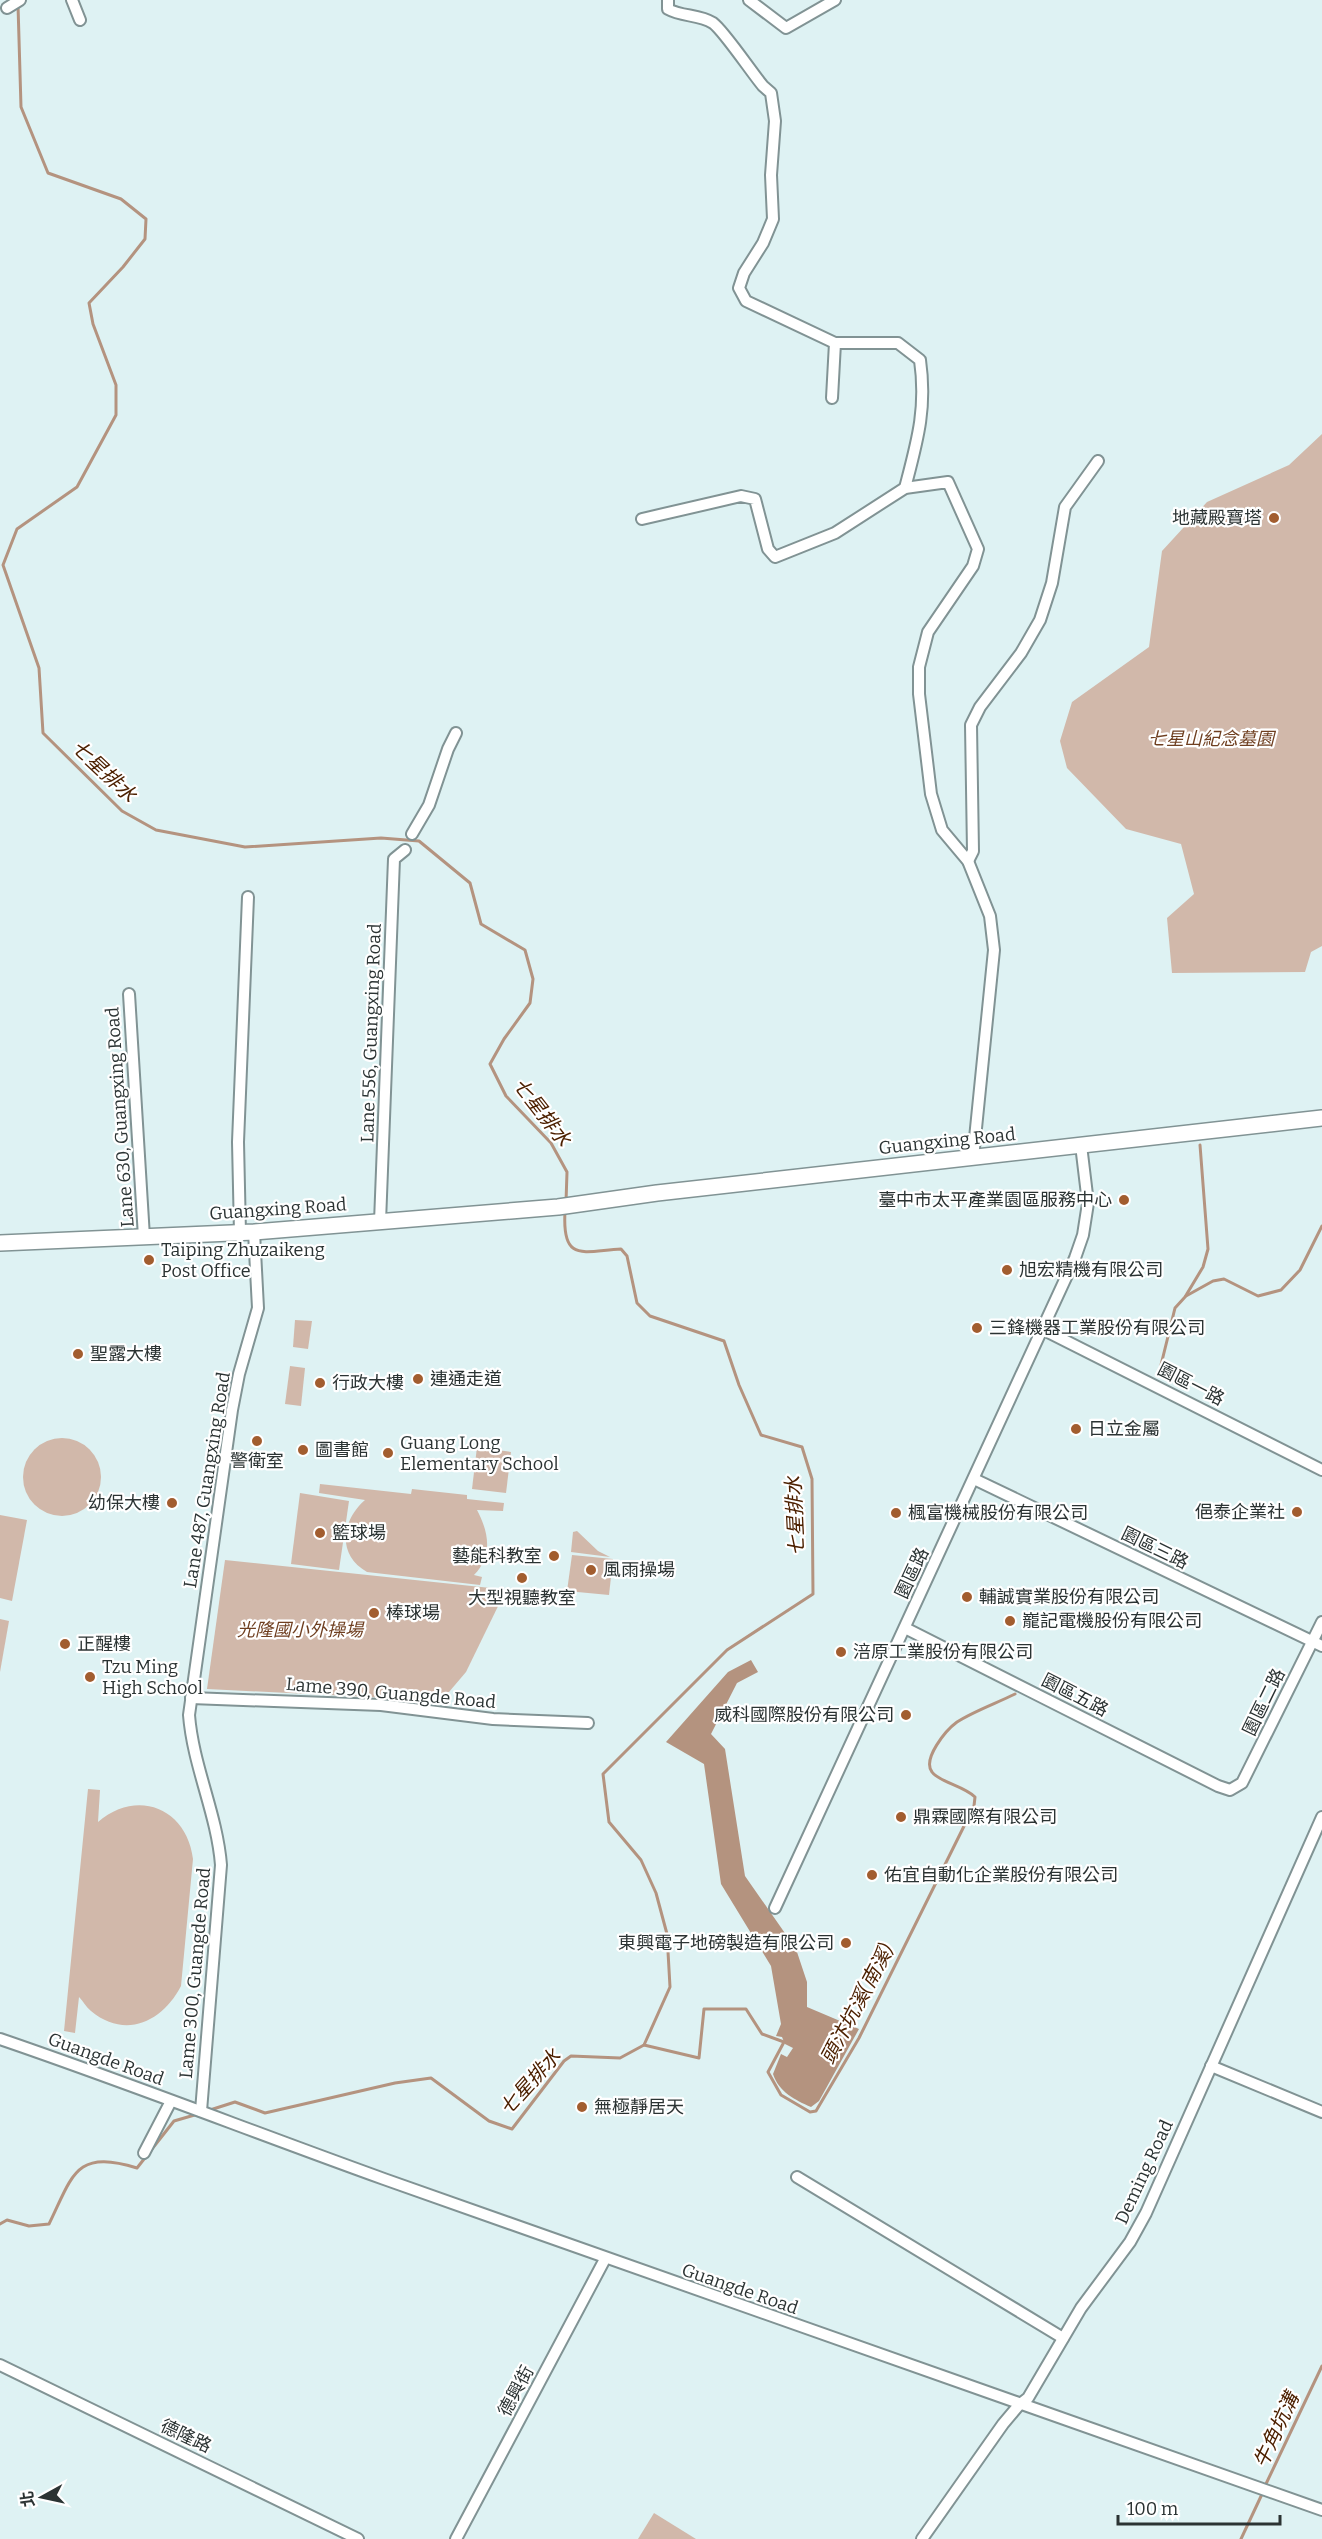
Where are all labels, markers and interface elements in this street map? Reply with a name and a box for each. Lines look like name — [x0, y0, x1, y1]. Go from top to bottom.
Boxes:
place label: 地藏殿寶塔 — [1172, 507, 1262, 529]
marker: 地藏殿寶塔 — [1267, 511, 1281, 525]
park label: 七星山紀念墓園 — [1148, 728, 1277, 750]
water label: 七星排水 — [67, 735, 142, 808]
street label: Lane 556, Guangxing Road — [356, 923, 386, 1143]
street label: Lane 630, Guangxing Road — [101, 1006, 139, 1228]
water label: 七星排水 — [508, 1073, 577, 1152]
street label: Guangxing Road — [877, 1123, 1017, 1159]
place label: 臺中市太平產業園區服務中心 — [878, 1189, 1112, 1211]
street label: Guangxing Road — [209, 1193, 348, 1225]
marker: 臺中市太平產業園區服務中心 — [1117, 1193, 1131, 1207]
place label: Taiping Zhuzaikeng Post Office — [161, 1239, 325, 1282]
marker: Taiping Zhuzaikeng Post Office — [142, 1253, 156, 1267]
place label: 旭宏精機有限公司 — [1019, 1259, 1163, 1281]
marker: 旭宏精機有限公司 — [1000, 1263, 1014, 1277]
place label: 三鋒機器工業股份有限公司 — [989, 1317, 1205, 1339]
marker: 三鋒機器工業股份有限公司 — [970, 1321, 984, 1335]
place label: 聖露大樓 — [90, 1343, 162, 1365]
marker: 聖露大樓 — [71, 1347, 85, 1361]
street label: 園區一路 — [1154, 1358, 1228, 1410]
place label: 連通走道 — [430, 1368, 502, 1390]
street label: Lane 487, Guangxing Road — [179, 1370, 235, 1590]
place label: 行政大樓 — [332, 1372, 404, 1394]
marker: 連通走道 — [411, 1372, 425, 1386]
marker: 行政大樓 — [313, 1376, 327, 1390]
place label: 日立金屬 — [1088, 1418, 1160, 1440]
marker: 日立金屬 — [1069, 1422, 1083, 1436]
place label: Guang Long Elementary School — [400, 1432, 559, 1475]
marker: 警衛室 — [250, 1434, 264, 1448]
place label: 圖書館 — [315, 1439, 369, 1461]
marker: 圖書館 — [296, 1443, 310, 1457]
marker: Guang Long Elementary School — [381, 1446, 395, 1460]
place label: 警衛室 — [230, 1450, 284, 1472]
water label: 七星排水 — [781, 1474, 809, 1557]
place label: 幼保大樓 — [88, 1492, 160, 1514]
marker: 幼保大樓 — [165, 1496, 179, 1510]
place label: 俋泰企業社 — [1195, 1501, 1285, 1523]
place label: 楓富機械股份有限公司 — [908, 1502, 1088, 1524]
marker: 俋泰企業社 — [1290, 1505, 1304, 1519]
marker: 楓富機械股份有限公司 — [889, 1506, 903, 1520]
place label: 籃球場 — [332, 1522, 386, 1544]
street label: 園區三路 — [1118, 1522, 1192, 1574]
marker: 籃球場 — [313, 1526, 327, 1540]
street label: 園區路 — [891, 1544, 933, 1602]
place label: 藝能科教室 — [452, 1545, 542, 1567]
marker: 藝能科教室 — [547, 1549, 561, 1563]
place label: 風雨操場 — [603, 1559, 675, 1581]
marker: 風雨操場 — [584, 1563, 598, 1577]
marker: 大型視聽教室 — [515, 1571, 529, 1585]
place label: 輔誠實業股份有限公司 — [979, 1586, 1159, 1608]
place label: 大型視聽教室 — [468, 1587, 576, 1609]
marker: 輔誠實業股份有限公司 — [960, 1590, 974, 1604]
place label: 棒球場 — [386, 1602, 440, 1624]
marker: 棒球場 — [367, 1606, 381, 1620]
place label: 巃記電機股份有限公司 — [1022, 1610, 1202, 1632]
marker: 巃記電機股份有限公司 — [1003, 1614, 1017, 1628]
park label: 光隆國小外操場 — [237, 1619, 365, 1641]
place label: 正醒樓 — [77, 1633, 131, 1655]
marker: 正醒樓 — [58, 1637, 72, 1651]
place label: 涪原工業股份有限公司 — [853, 1641, 1033, 1663]
marker: 涪原工業股份有限公司 — [834, 1645, 848, 1659]
place label: Tzu Ming High School — [102, 1656, 203, 1699]
street label: 園區二路 — [1238, 1665, 1290, 1739]
street label: 園區五路 — [1038, 1669, 1112, 1721]
marker: Tzu Ming High School — [83, 1670, 97, 1684]
street label: Lame 390, Guangde Road — [285, 1673, 497, 1713]
place label: 威科國際股份有限公司 — [714, 1704, 894, 1726]
marker: 威科國際股份有限公司 — [899, 1708, 913, 1722]
place label: 鼎霖國際有限公司 — [913, 1806, 1057, 1828]
marker: 鼎霖國際有限公司 — [894, 1810, 908, 1824]
place label: 佑宜自動化企業股份有限公司 — [884, 1864, 1118, 1886]
street label: Lame 300, Guangde Road — [175, 1866, 215, 2079]
marker: 佑宜自動化企業股份有限公司 — [865, 1868, 879, 1882]
place label: 東興電子地磅製造有限公司 — [618, 1932, 834, 1954]
marker: 東興電子地磅製造有限公司 — [839, 1936, 853, 1950]
water label: 頭汴坑溪(南溪) — [815, 1940, 899, 2068]
street label: Guangde Road — [45, 2028, 167, 2090]
water label: 七星排水 — [494, 2044, 566, 2120]
place label: 無極靜居天 — [594, 2096, 684, 2118]
marker: 無極靜居天 — [575, 2100, 589, 2114]
street label: Deming Road — [1110, 2116, 1178, 2228]
street label: Guangde Road — [679, 2259, 801, 2319]
street label: 德興街 — [494, 2362, 538, 2420]
water label: 牛角坑溝 — [1248, 2386, 1305, 2471]
street label: 德隆路 — [157, 2415, 215, 2457]
north arrow — [12, 2467, 72, 2527]
scale bar — [1118, 2488, 1280, 2526]
text: 北 — [17, 2490, 38, 2508]
text: 100 m — [1127, 2498, 1178, 2520]

